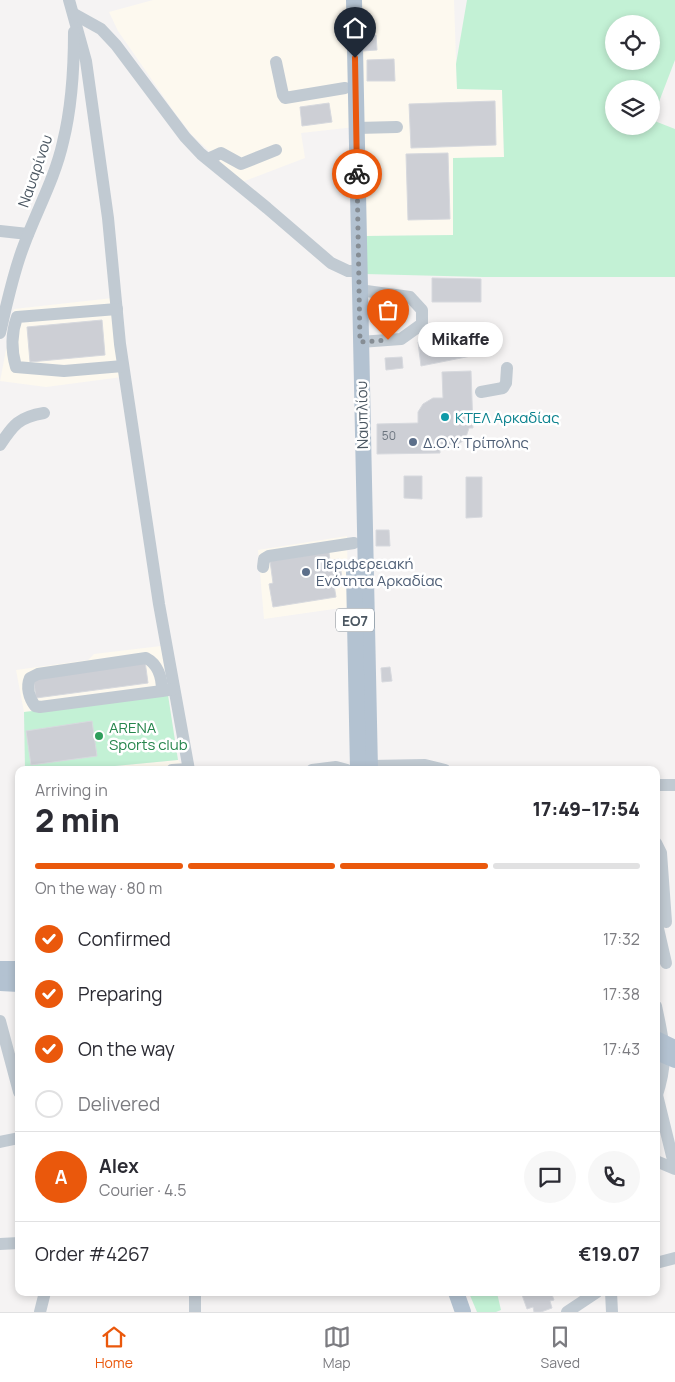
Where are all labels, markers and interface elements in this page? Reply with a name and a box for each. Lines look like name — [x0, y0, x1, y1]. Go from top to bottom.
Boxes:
pin — [334, 7, 376, 58]
icon: home — [341, 14, 369, 42]
map controls — [605, 15, 660, 135]
button: locate — [605, 15, 660, 70]
button: layers — [605, 80, 660, 135]
street label: Ναυαρίνου — [13, 132, 57, 210]
courier — [332, 149, 382, 199]
icon: bike — [343, 160, 371, 188]
pin — [367, 289, 409, 340]
icon: bag — [374, 296, 402, 324]
callout: Mikaffe — [418, 322, 503, 358]
text: Mikaffe — [432, 328, 489, 350]
street label: Ναυπλίου — [351, 381, 373, 449]
place label: ΚΤΕΛ Αρκαδίας — [455, 407, 560, 428]
marker: ΚΤΕΛ Αρκαδίας — [439, 411, 451, 423]
house number: 50 — [382, 427, 396, 444]
place label: Δ.Ο.Υ. Τρίπολης — [423, 432, 529, 453]
marker: Δ.Ο.Υ. Τρίπολης — [407, 436, 419, 448]
place label: Περιφερειακή Ενότητα Αρκαδίας — [316, 553, 443, 591]
marker: Περιφερειακή Ενότητα Αρκαδίας — [300, 566, 312, 578]
road number: ΕΟ7 — [336, 608, 374, 632]
place label: ARENA Sports club — [109, 717, 188, 755]
marker: ARENA Sports club — [93, 730, 105, 742]
text: Arriving in — [35, 779, 108, 801]
text: 17:49–17:54 — [532, 796, 640, 822]
text: 2 min — [35, 798, 120, 842]
text: On the way · 80 m — [35, 877, 162, 899]
icon: check — [35, 925, 63, 953]
text: Confirmed — [78, 926, 171, 952]
text: 17:32 — [603, 928, 640, 950]
icon: check — [35, 980, 63, 1008]
text: Preparing — [78, 981, 163, 1007]
text: 17:38 — [603, 983, 640, 1005]
icon: check — [35, 1035, 63, 1063]
text: On the way — [78, 1036, 175, 1062]
text: 17:43 — [603, 1038, 640, 1060]
text: Delivered — [78, 1091, 160, 1117]
button: chat — [524, 1151, 576, 1203]
button: phone — [588, 1151, 640, 1203]
text: Alex — [99, 1153, 139, 1179]
text: A — [55, 1164, 67, 1190]
text: Courier · 4.5 — [99, 1179, 186, 1201]
text: Order #4267 — [35, 1241, 149, 1267]
text: €19.07 — [579, 1241, 640, 1267]
tab: Home — [95, 1323, 133, 1372]
tab: Map — [323, 1323, 351, 1372]
tab: Saved — [541, 1323, 580, 1372]

